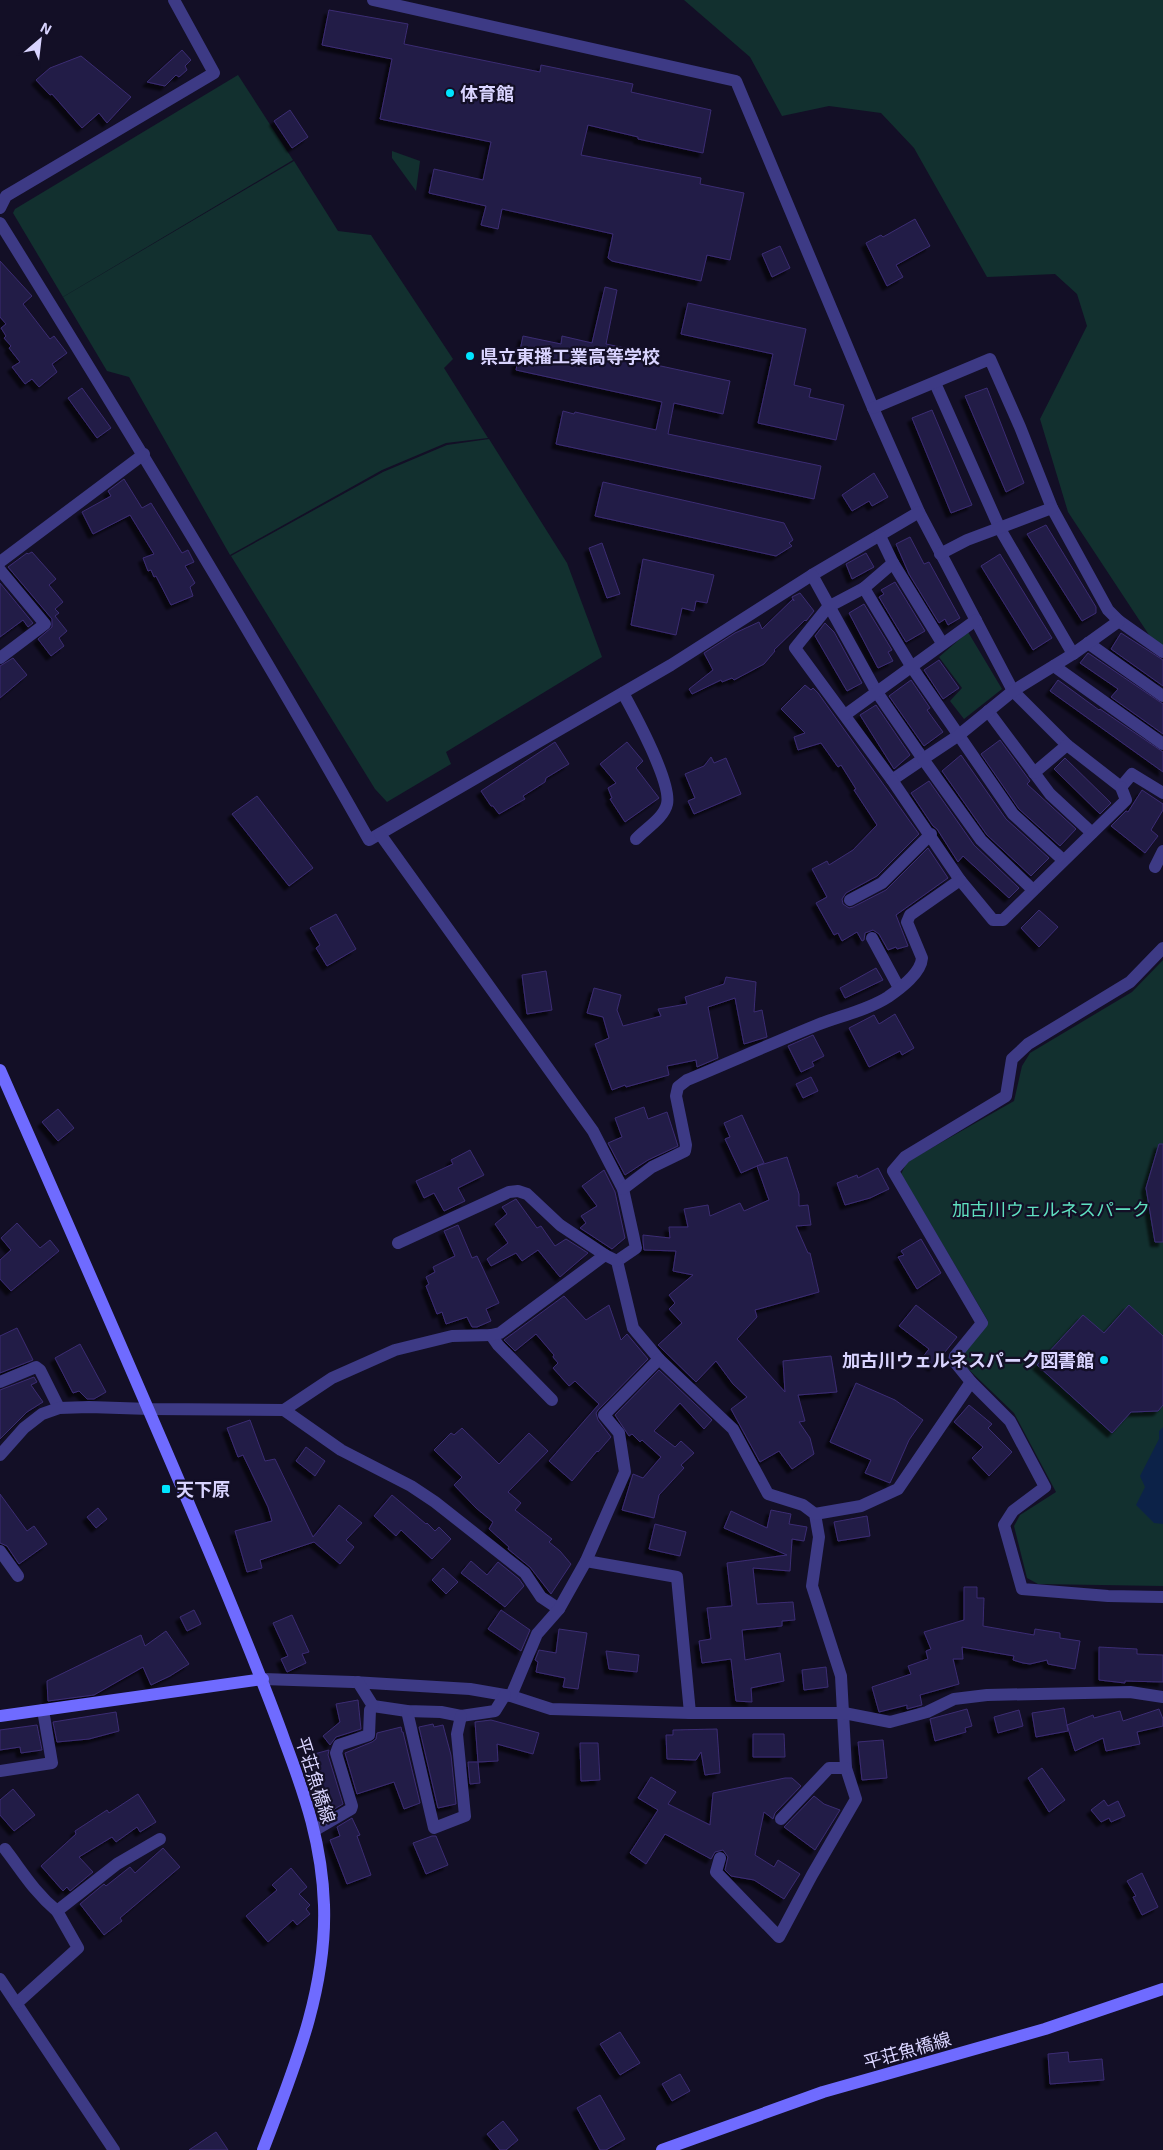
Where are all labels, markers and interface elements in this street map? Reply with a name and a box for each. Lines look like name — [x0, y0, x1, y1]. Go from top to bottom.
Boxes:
north arrow — [15, 15, 65, 65]
text: N — [38, 18, 55, 38]
place label: 体育館 — [460, 82, 514, 104]
marker: 体育館 — [444, 87, 456, 99]
place label: 県立東播工業高等学校 — [480, 345, 660, 367]
marker: 県立東播工業高等学校 — [464, 350, 476, 362]
park label: 加古川ウェルネスパーク — [952, 1198, 1150, 1220]
place label: 加古川ウェルネスパーク図書館 — [842, 1349, 1094, 1371]
marker: 加古川ウェルネスパーク図書館 — [1098, 1354, 1110, 1366]
place label: 天下原 — [176, 1478, 230, 1500]
marker: 天下原 — [160, 1483, 172, 1495]
street label: 平荘魚橋線 — [292, 1734, 340, 1826]
street label: 平荘魚橋線 — [861, 2027, 953, 2073]

